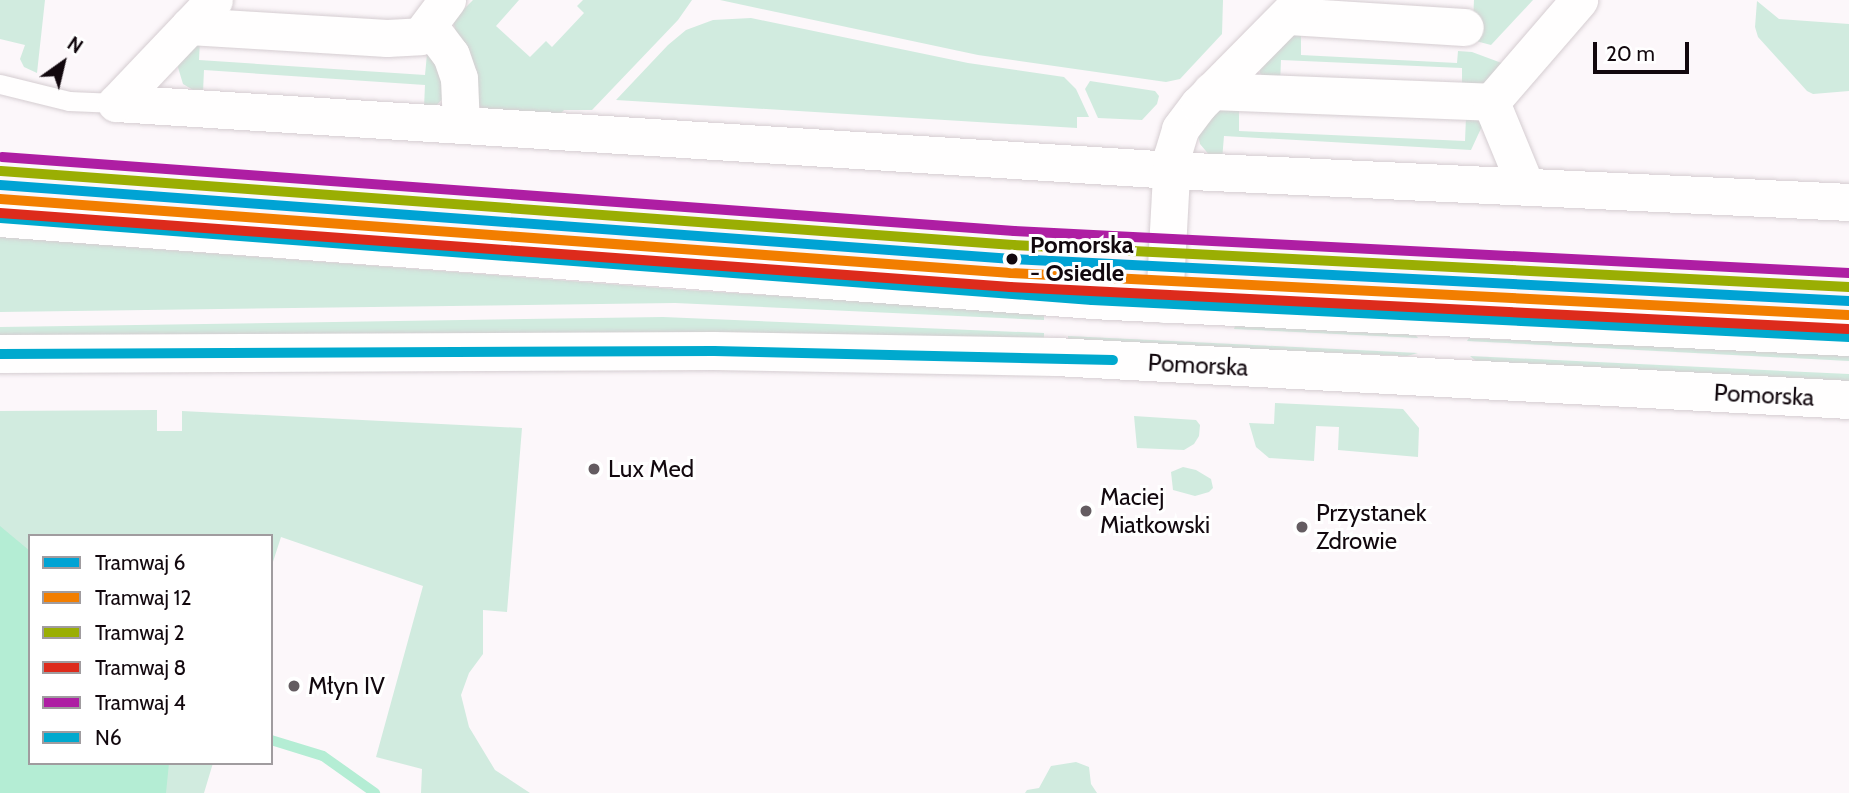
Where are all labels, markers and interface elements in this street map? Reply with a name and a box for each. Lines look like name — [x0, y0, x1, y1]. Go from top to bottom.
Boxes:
north arrow — [28, 28, 98, 98]
scale bar — [1597, 28, 1693, 72]
text: N — [63, 32, 87, 58]
text: 20 m — [1606, 41, 1655, 66]
place label: Pomorska - Osiedle — [1030, 231, 1134, 287]
marker: Pomorska - Osiedle — [1000, 247, 1024, 271]
street label: Pomorska — [1147, 348, 1249, 382]
street label: Pomorska — [1713, 378, 1815, 412]
place label: Lux Med — [608, 455, 694, 483]
marker: Lux Med — [586, 461, 602, 477]
place label: Maciej Miatkowski — [1100, 483, 1210, 539]
place label: Przystanek Zdrowie — [1316, 499, 1426, 555]
marker: Maciej Miatkowski — [1078, 503, 1094, 519]
marker: Przystanek Zdrowie — [1294, 519, 1310, 535]
legend — [28, 534, 273, 765]
text: Tramwaj 6 — [95, 550, 186, 575]
text: Tramwaj 12 — [95, 585, 191, 610]
text: Tramwaj 2 — [95, 620, 185, 645]
text: Tramwaj 8 — [95, 655, 186, 680]
place label: Młyn IV — [308, 672, 385, 700]
marker: Młyn IV — [286, 678, 302, 694]
text: Tramwaj 4 — [95, 690, 186, 715]
text: N6 — [95, 725, 122, 750]

